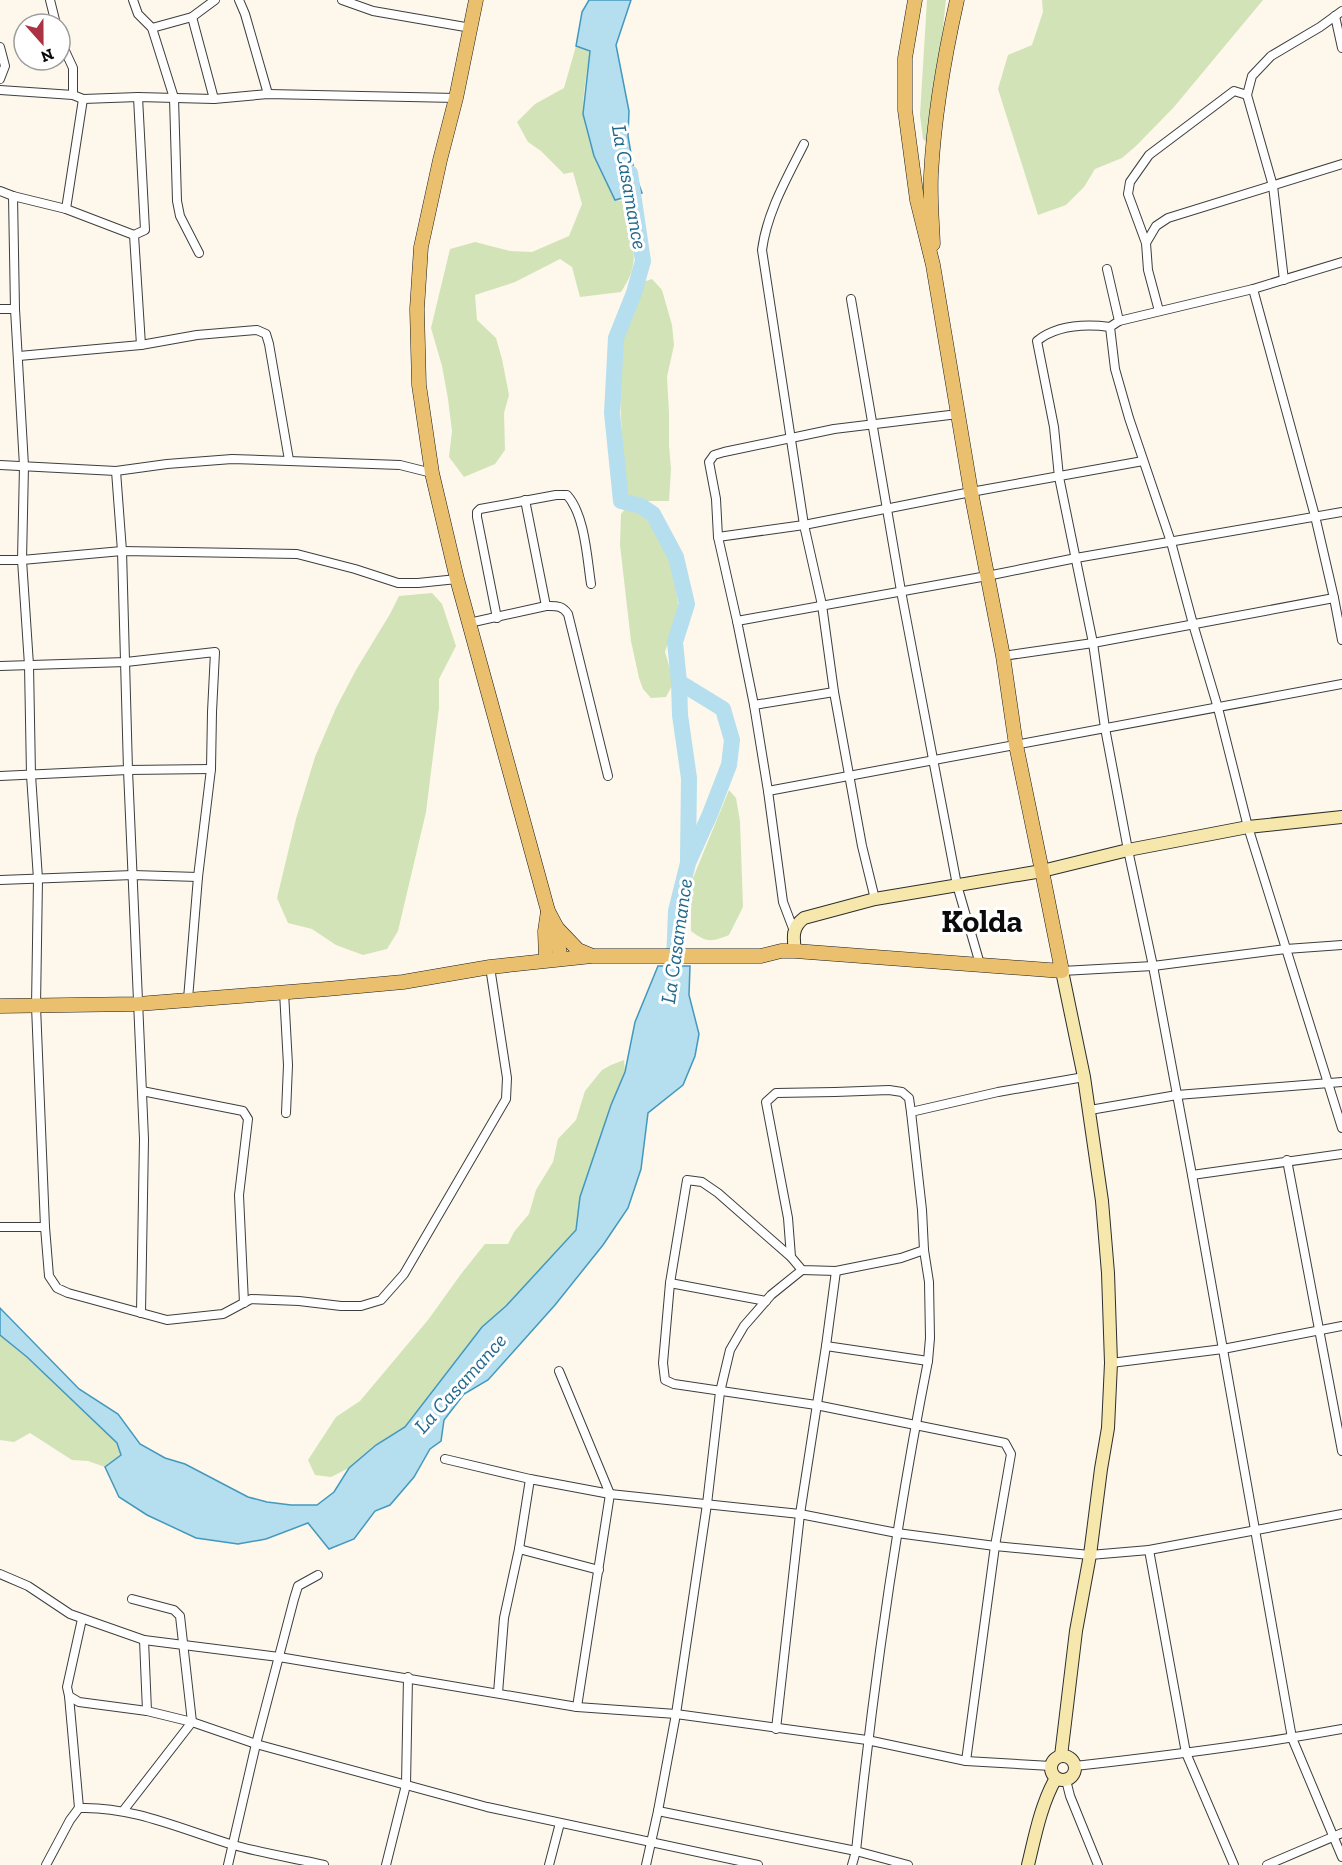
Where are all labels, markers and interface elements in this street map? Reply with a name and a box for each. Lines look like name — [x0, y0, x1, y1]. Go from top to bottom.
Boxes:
north arrow — [12, 12, 72, 72]
text: N — [38, 44, 56, 67]
water label: La Casamance — [607, 123, 653, 251]
water label: La Casamance — [655, 877, 697, 1005]
district label: Kolda — [941, 902, 1023, 940]
water label: La Casamance — [409, 1328, 511, 1438]

